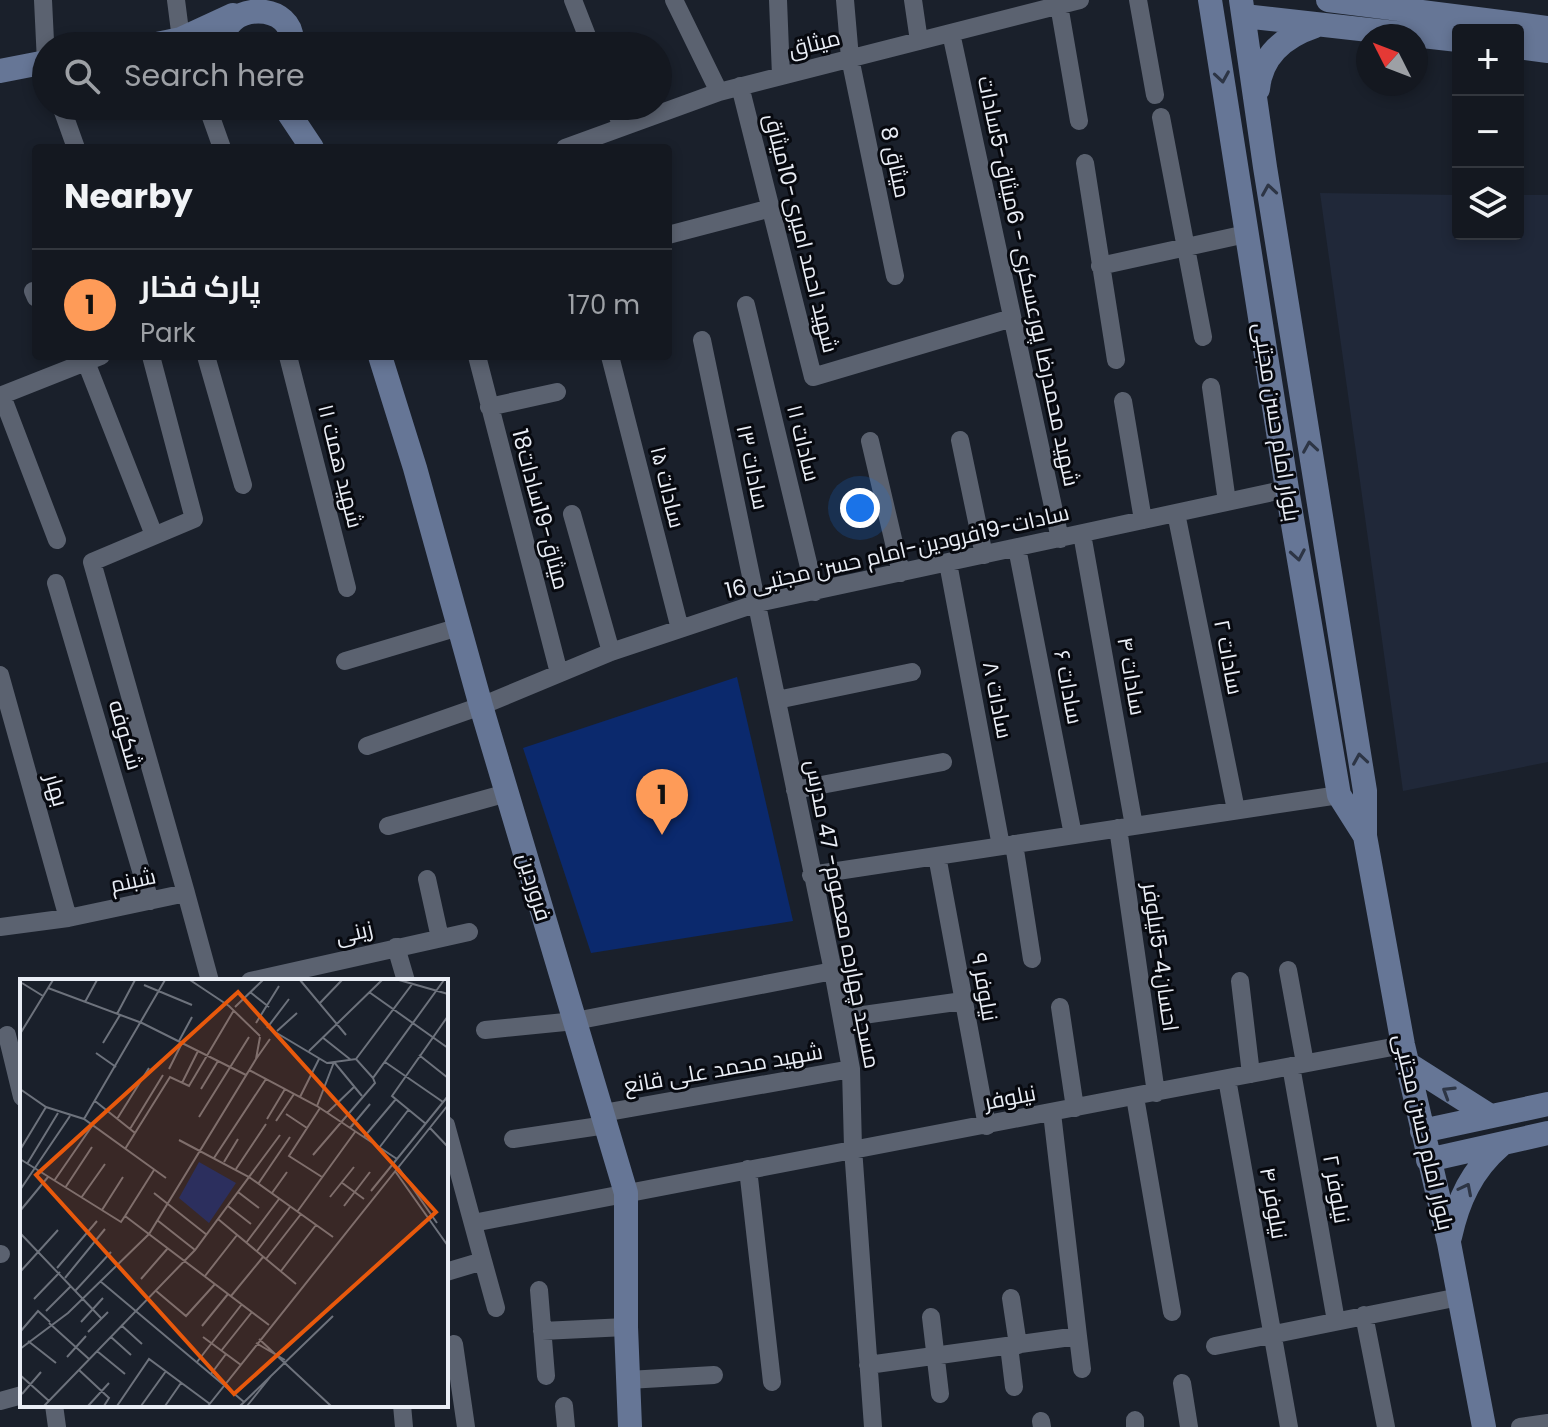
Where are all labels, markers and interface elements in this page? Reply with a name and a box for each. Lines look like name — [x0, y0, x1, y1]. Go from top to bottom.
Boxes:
street label: میثاق — [785, 22, 843, 65]
north arrow — [1356, 24, 1428, 96]
map controls — [1452, 24, 1524, 240]
button: + — [1452, 24, 1524, 96]
search box — [32, 32, 672, 120]
icon: search — [60, 54, 104, 98]
text: Search here — [124, 54, 305, 97]
one-way arrow — [1213, 70, 1230, 84]
street label: شهید محمدرضا پورعسکری - 6میثاق-5سادات — [970, 73, 1087, 489]
button: − — [1452, 96, 1524, 168]
street label: شهید احمد امیری-10میثاق — [757, 110, 846, 356]
street label: میثاق 8 — [873, 124, 918, 201]
button: layers — [1452, 168, 1524, 240]
text: Nearby — [64, 172, 193, 220]
one-way arrow — [1261, 183, 1278, 197]
text: پارک فخار — [140, 265, 261, 308]
text: 1 — [85, 287, 95, 323]
text: 170 m — [567, 287, 640, 323]
text: Park — [140, 315, 196, 351]
street label: بلوار امام حسن مجتبی — [1245, 320, 1308, 524]
street label: شهید همت ۱۱ — [310, 401, 371, 531]
street label: سادات ۱۱ — [779, 401, 828, 485]
street label: سادات ۱۳ — [728, 422, 777, 512]
street label: 18میثاق-19سادات — [504, 425, 577, 593]
one-way arrow — [1302, 440, 1319, 454]
street label: سادات ۱۵ — [642, 443, 693, 531]
your location — [840, 488, 880, 528]
street label: سادات-19فرودین-امام حسن مجتبی 16 — [722, 497, 1072, 606]
one-way arrow — [1288, 548, 1305, 562]
street label: سادات ۲ — [1206, 617, 1251, 697]
street label: سادات ۴ — [1109, 634, 1154, 718]
street label: سادات ۶ — [1046, 647, 1091, 727]
street label: سادات ۸ — [975, 659, 1020, 741]
street label: شکوفه — [101, 697, 150, 774]
one-way arrow — [1352, 752, 1369, 766]
street label: مسجد چهارده معصوم- 47 مدرس — [797, 757, 888, 1071]
street label: بهار — [37, 768, 76, 810]
pin: 1 — [636, 769, 688, 835]
street label: فروردین — [510, 849, 560, 925]
street label: شبنم — [108, 861, 159, 900]
street label: احسان4-5نیلوفر — [1134, 879, 1186, 1033]
street label: زینی — [332, 913, 376, 952]
street label: نیلوفر ۹ — [963, 950, 1006, 1024]
inset map — [20, 979, 448, 1407]
street label: بلوار امام حسن مجتبی — [1386, 1031, 1461, 1233]
street label: شهید محمد علی قانع — [621, 1036, 825, 1101]
street label: نیلوفر — [980, 1077, 1038, 1118]
one-way arrow — [1442, 1086, 1457, 1101]
street label: نیلوفر ۲ — [1315, 1152, 1358, 1226]
street label: نیلوفر ۴ — [1252, 1165, 1295, 1241]
one-way arrow — [1457, 1183, 1472, 1198]

